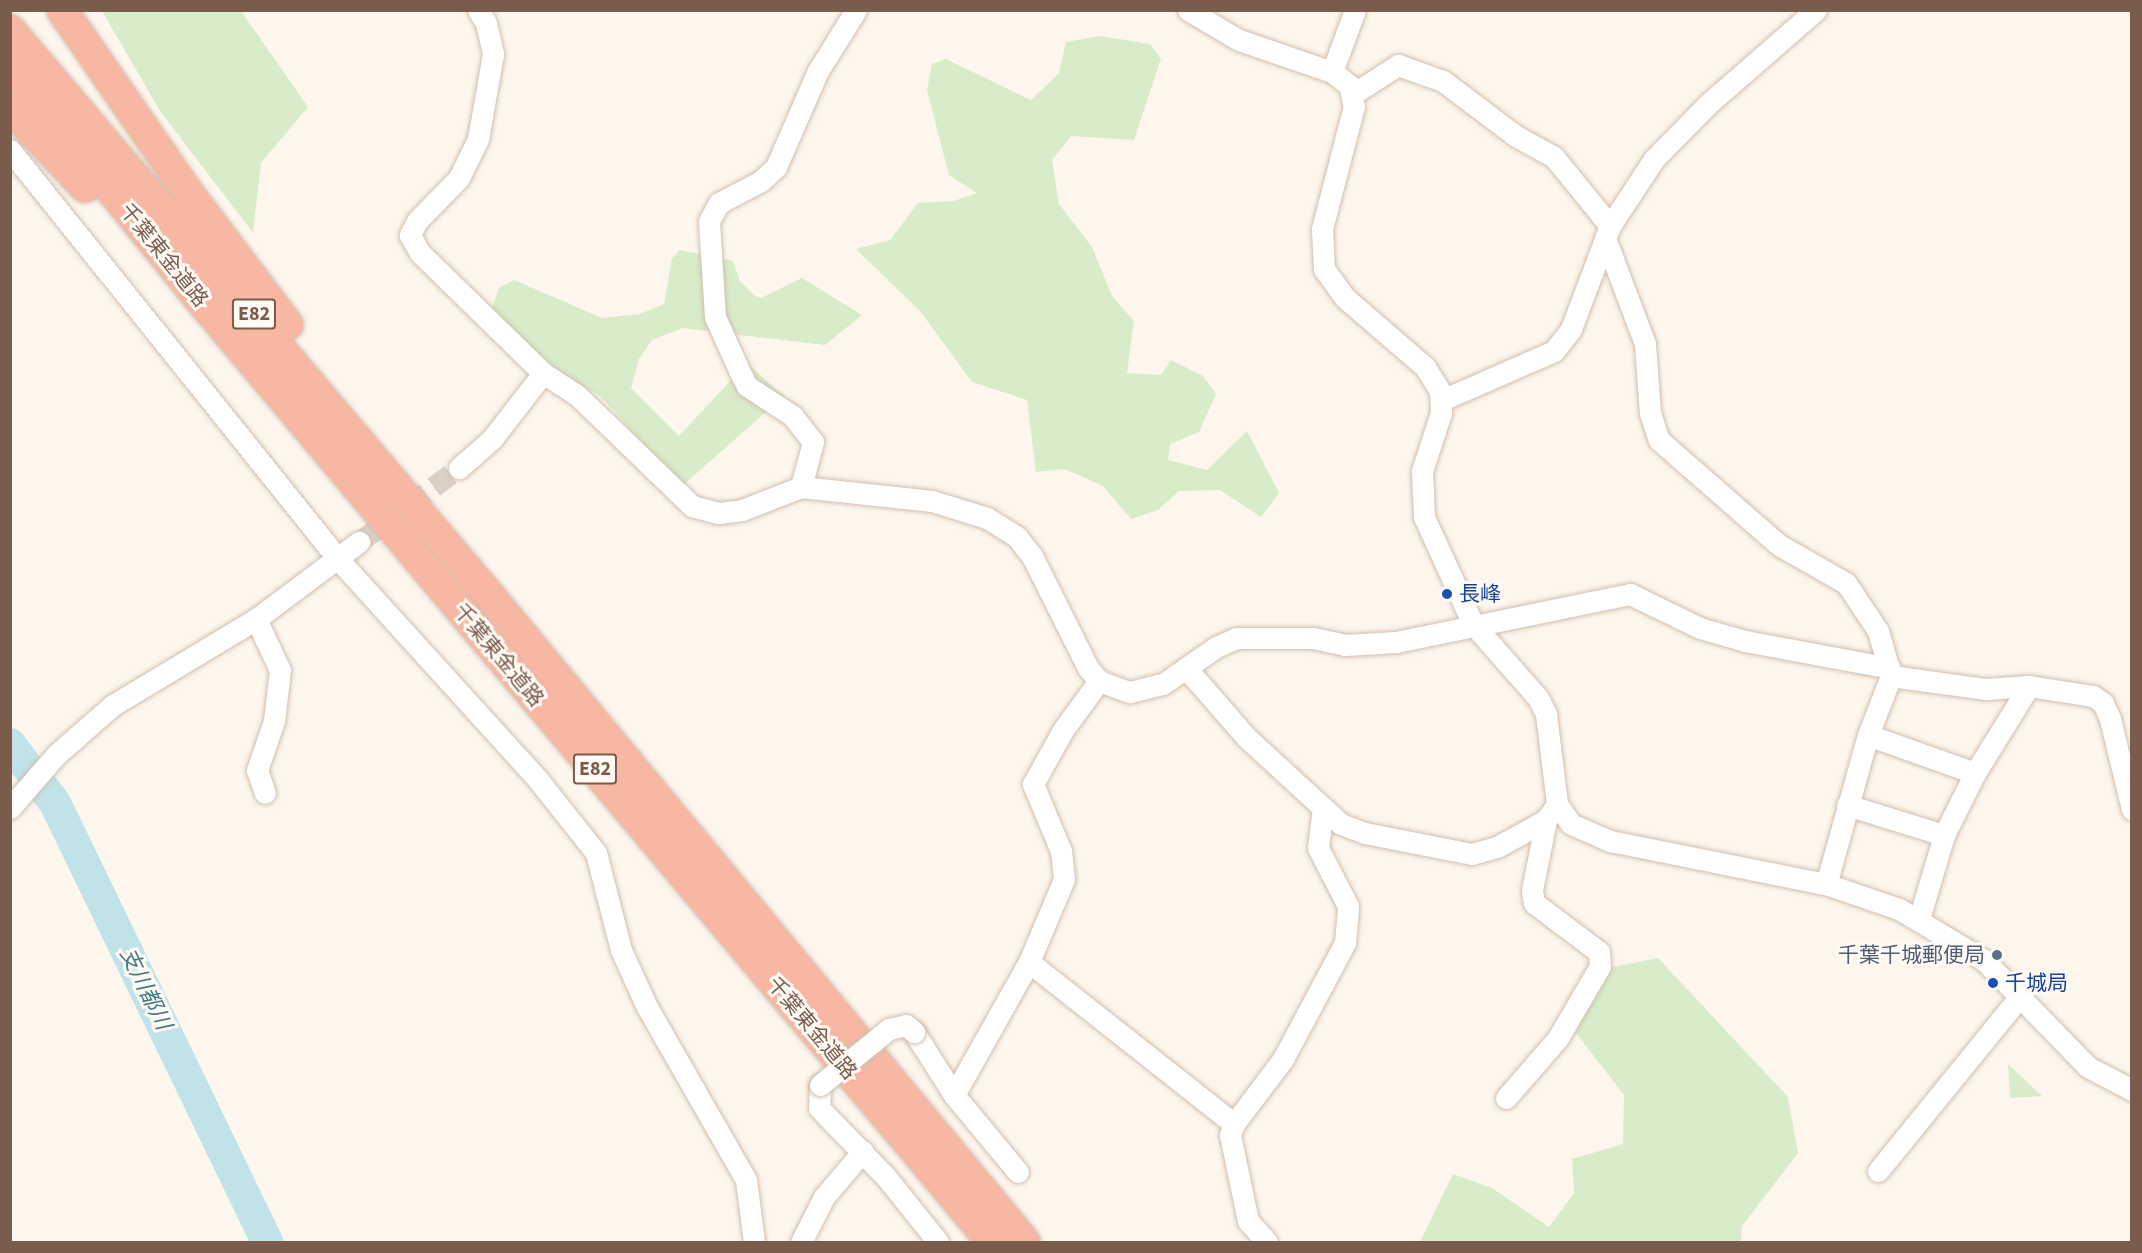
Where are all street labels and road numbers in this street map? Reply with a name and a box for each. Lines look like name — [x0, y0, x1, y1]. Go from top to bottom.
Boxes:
street label: 千葉東金道路 — [115, 198, 213, 312]
road number: E82 — [232, 297, 276, 331]
street label: 千葉東金道路 — [449, 599, 549, 711]
road number: E82 — [572, 752, 618, 786]
street label: 千葉東金道路 — [762, 972, 862, 1084]

